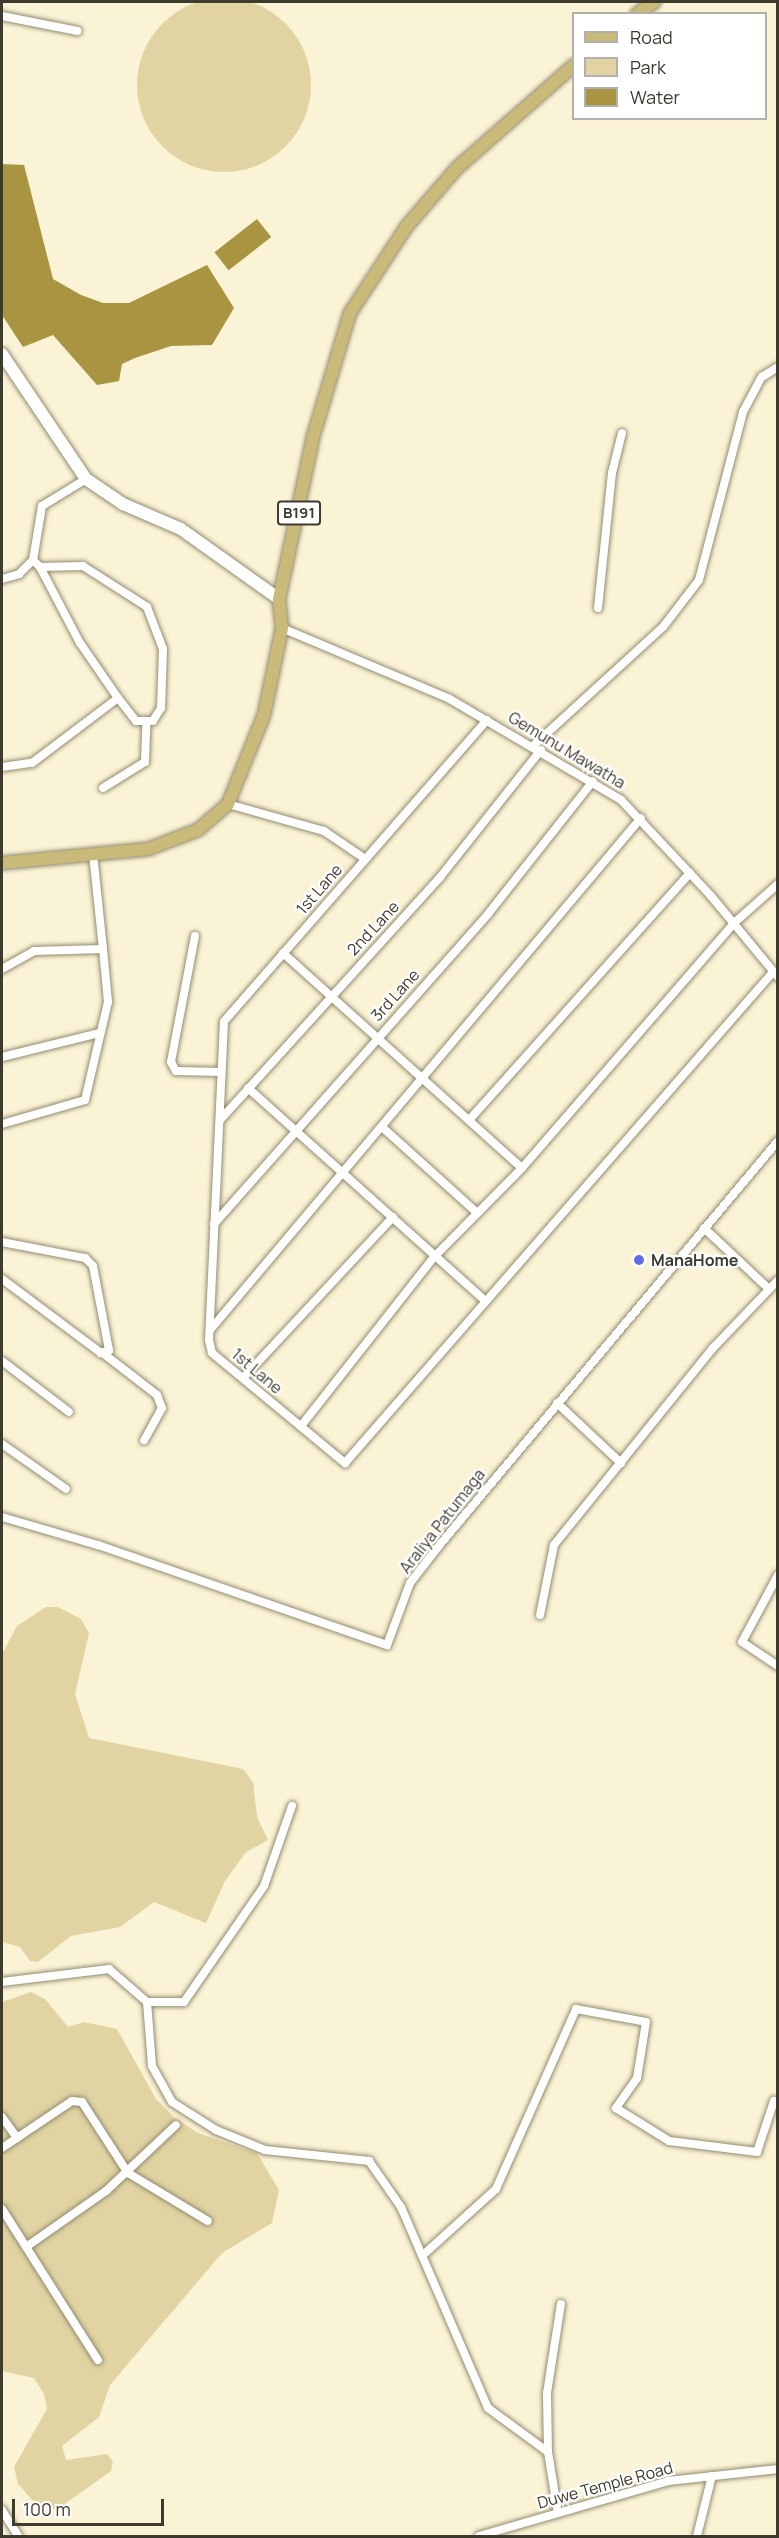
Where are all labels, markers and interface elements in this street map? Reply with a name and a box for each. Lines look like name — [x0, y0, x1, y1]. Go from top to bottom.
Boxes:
legend — [572, 12, 767, 120]
text: Road — [630, 25, 673, 49]
text: Park — [630, 55, 666, 79]
text: Water — [630, 85, 680, 109]
road number: B191 — [276, 501, 322, 525]
street label: Gemunu Mawatha — [505, 707, 629, 793]
street label: 1st Lane — [292, 860, 346, 918]
street label: 2nd Lane — [343, 897, 403, 959]
street label: 3rd Lane — [367, 965, 423, 1025]
place label: ManaHome — [651, 1250, 738, 1270]
marker: ManaHome — [632, 1253, 646, 1267]
street label: 1st Lane — [228, 1344, 286, 1398]
street label: Araliya Patumaga — [395, 1465, 489, 1577]
street label: Duwe Temple Road — [535, 2458, 675, 2512]
scale bar — [15, 2487, 166, 2525]
text: 100 m — [23, 2497, 71, 2521]

